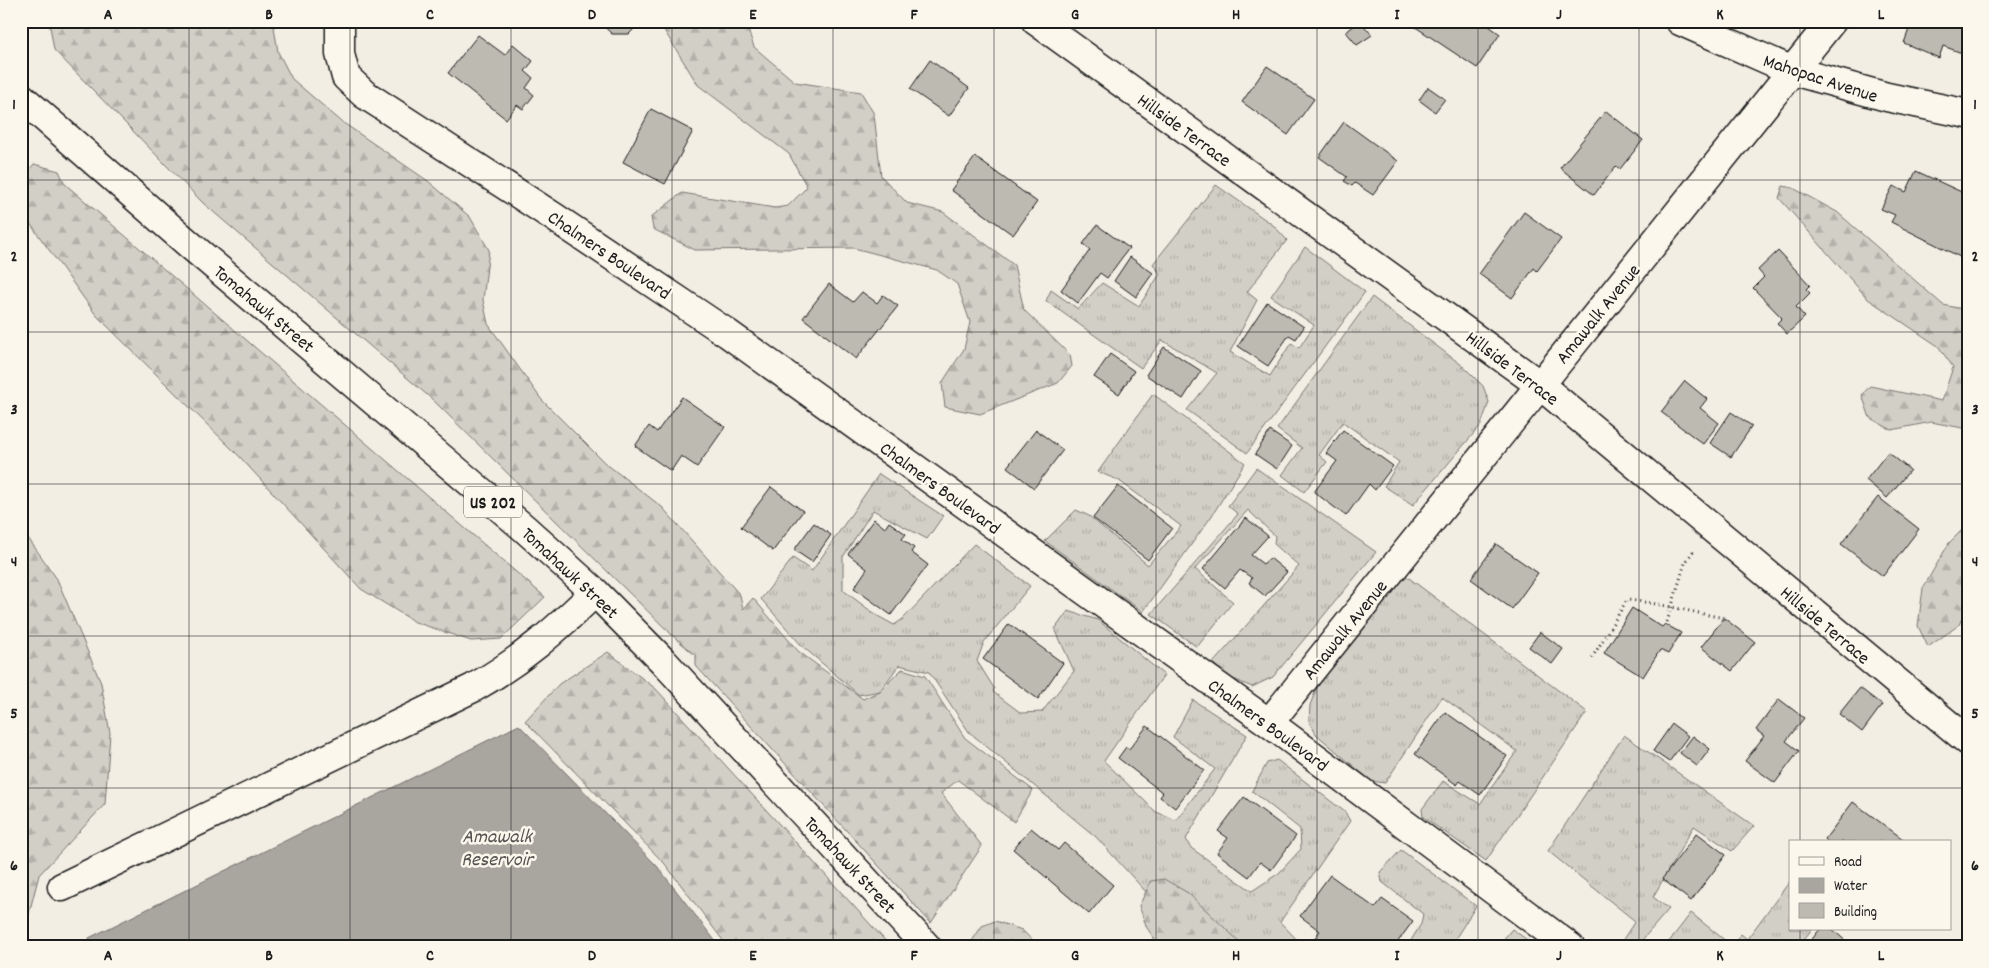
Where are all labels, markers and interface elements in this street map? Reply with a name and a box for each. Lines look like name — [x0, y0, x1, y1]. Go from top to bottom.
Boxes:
text: A — [104, 4, 113, 27]
text: B — [265, 4, 273, 27]
text: C — [426, 4, 434, 27]
text: D — [588, 4, 597, 27]
text: E — [749, 4, 757, 27]
text: F — [910, 4, 918, 27]
text: G — [1071, 4, 1079, 27]
text: H — [1232, 4, 1240, 27]
text: I — [1395, 4, 1401, 27]
text: J — [1556, 4, 1562, 27]
text: K — [1716, 4, 1724, 27]
text: L — [1878, 4, 1885, 27]
street label: Mahopac Avenue — [1759, 49, 1881, 112]
street label: Hillside Terrace — [1130, 88, 1236, 175]
text: 1 — [12, 94, 16, 117]
text: 1 — [1973, 94, 1977, 117]
street label: Chalmers Boulevard — [541, 206, 675, 308]
text: 2 — [11, 246, 18, 269]
text: 2 — [1972, 246, 1979, 269]
street label: Amawalk Avenue — [1551, 259, 1649, 371]
street label: Tomahawk Street — [206, 260, 319, 361]
street label: Hillside Terrace — [1459, 326, 1563, 414]
text: 3 — [10, 399, 18, 422]
text: 3 — [1971, 399, 1979, 422]
street label: Chalmers Boulevard — [873, 437, 1005, 543]
road number: US 202 — [464, 487, 522, 518]
street label: Tomahawk Street — [514, 522, 623, 627]
text: 4 — [11, 551, 17, 574]
text: 4 — [1972, 551, 1978, 574]
street label: Amawalk Avenue — [1298, 575, 1396, 687]
street label: Hillside Terrace — [1773, 581, 1875, 672]
street label: Chalmers Boulevard — [1201, 674, 1333, 780]
text: 5 — [10, 703, 18, 726]
text: 5 — [1971, 703, 1979, 726]
street label: Tomahawk Street — [796, 812, 901, 921]
water label: Amawalk Reservoir — [461, 824, 535, 875]
legend — [1789, 840, 1952, 930]
text: Road — [1834, 852, 1862, 874]
text: 6 — [10, 855, 18, 878]
text: 6 — [1971, 855, 1979, 878]
text: Water — [1834, 876, 1868, 898]
text: Building — [1834, 902, 1877, 924]
text: A — [104, 945, 113, 968]
text: B — [265, 945, 273, 968]
text: C — [426, 945, 434, 968]
text: D — [588, 945, 597, 968]
text: E — [749, 945, 757, 968]
text: F — [910, 945, 918, 968]
text: G — [1071, 945, 1079, 968]
text: H — [1232, 945, 1240, 968]
text: I — [1395, 945, 1401, 968]
text: J — [1556, 945, 1562, 968]
text: K — [1716, 945, 1724, 968]
text: L — [1878, 945, 1885, 968]

